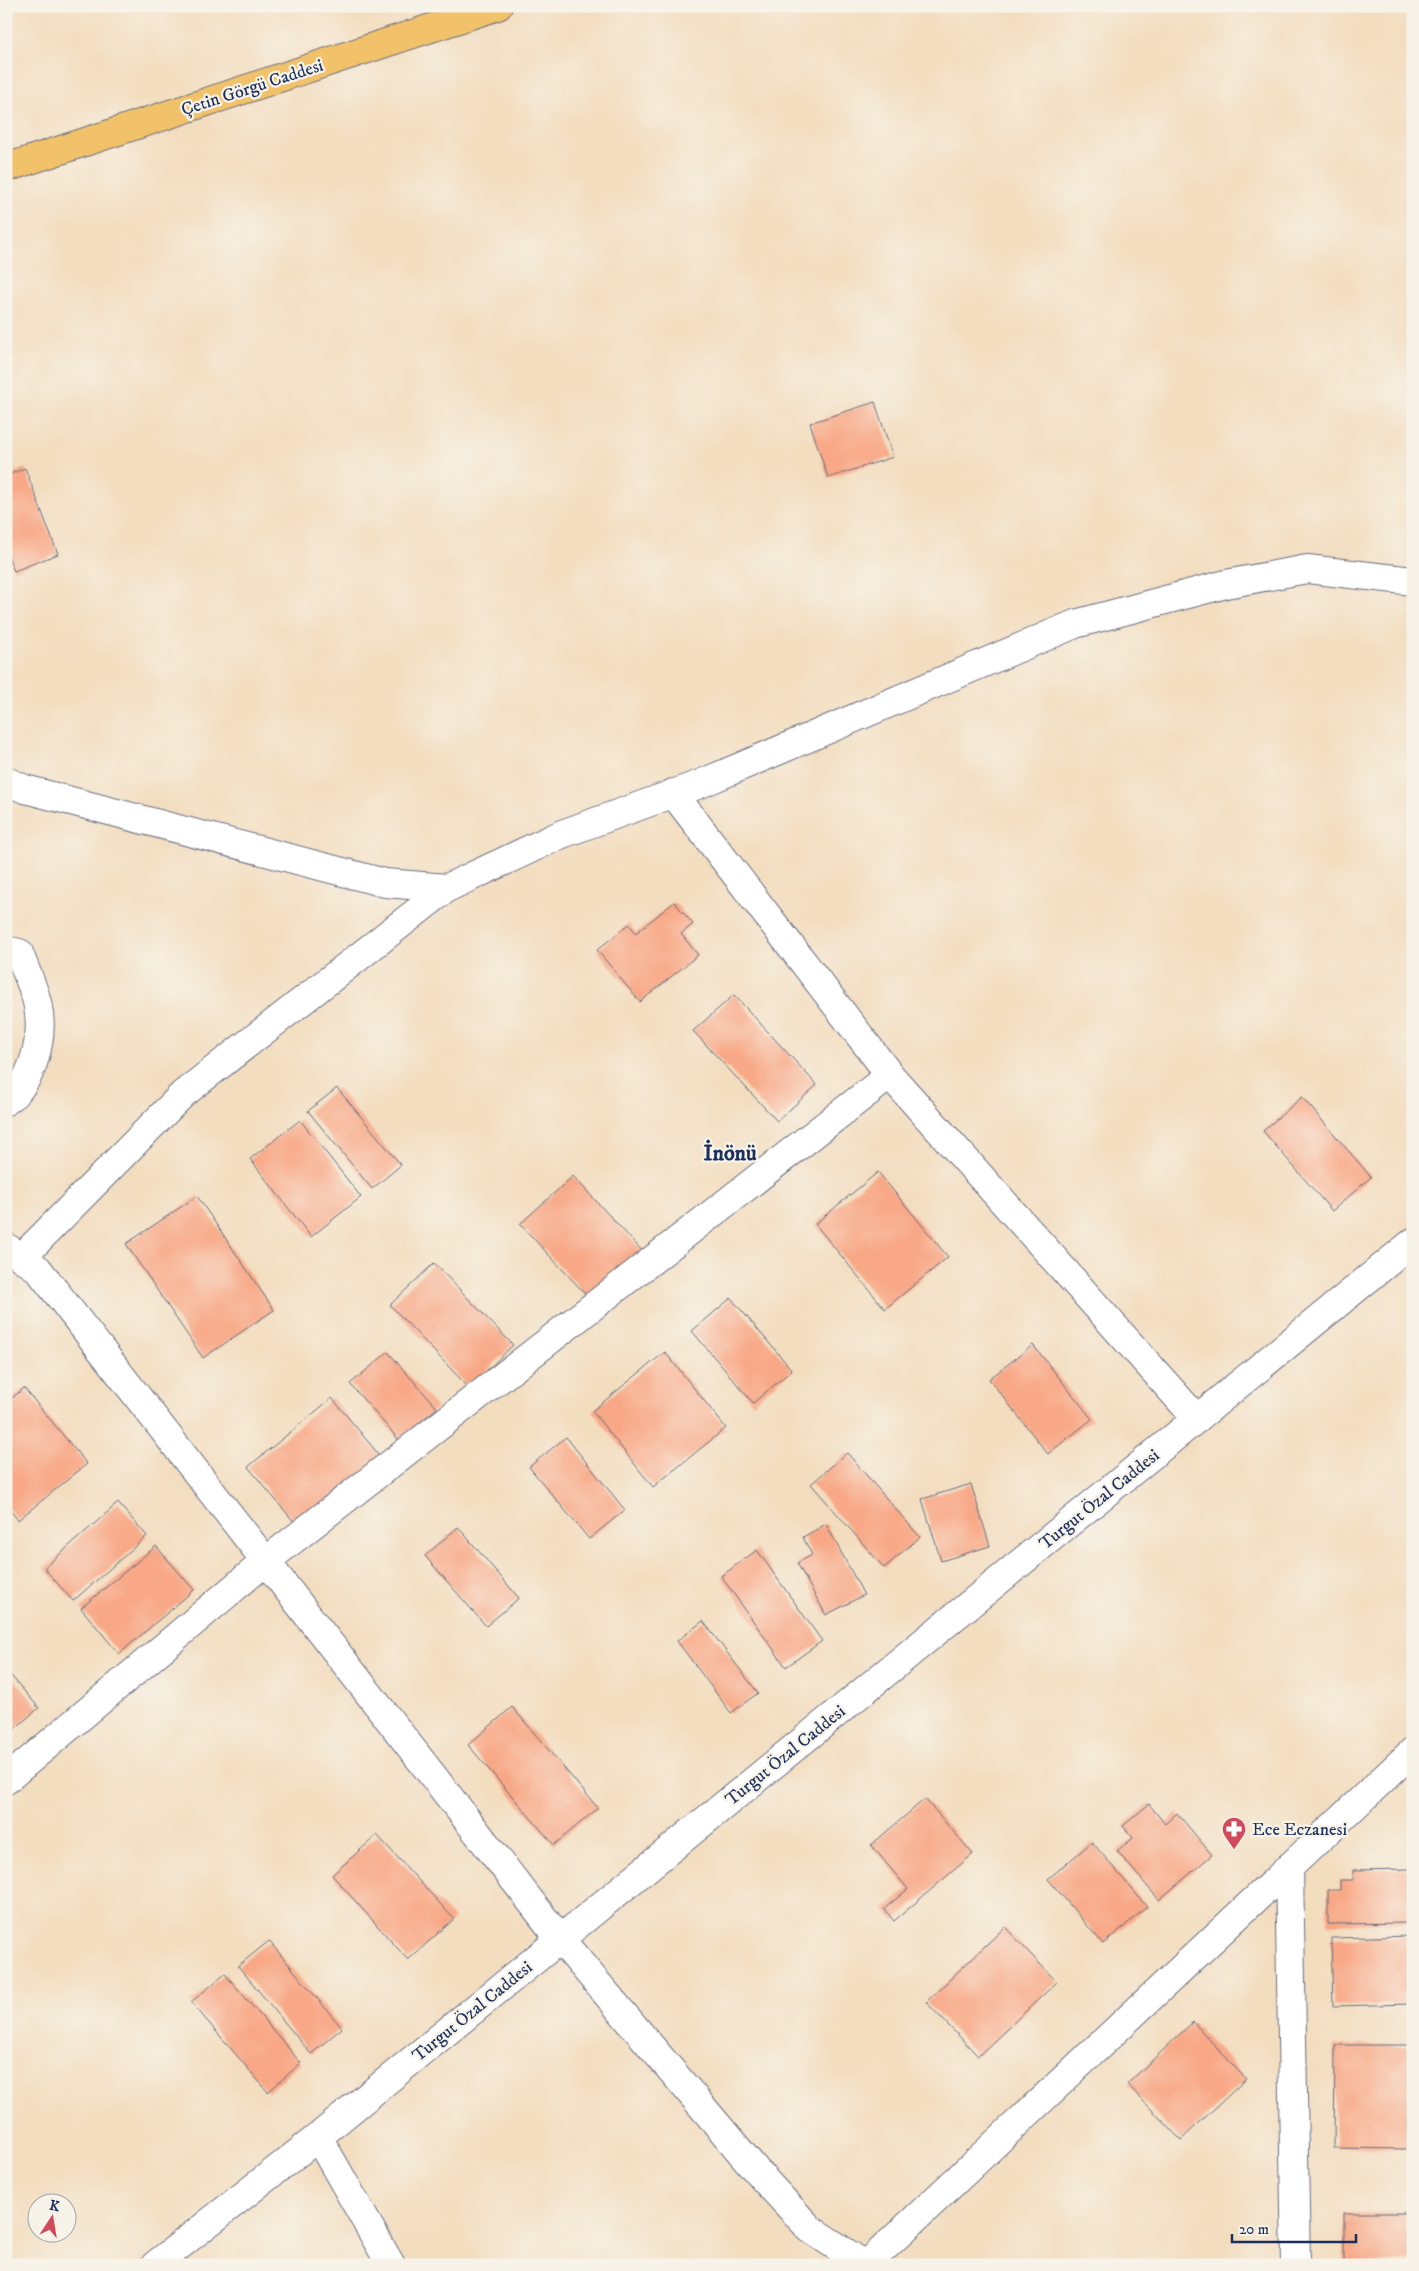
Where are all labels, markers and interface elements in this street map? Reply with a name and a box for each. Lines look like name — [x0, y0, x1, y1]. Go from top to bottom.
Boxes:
street label: Çetin Görgü Caddesi — [178, 55, 326, 121]
district label: İnönü — [703, 1139, 757, 1167]
street label: Turgut Özal Caddesi — [1035, 1445, 1164, 1555]
street label: Turgut Özal Caddesi — [721, 1701, 850, 1811]
pharmacy icon: Ece Eczanesi — [1221, 1816, 1247, 1850]
place label: Ece Eczanesi — [1252, 1819, 1347, 1841]
street label: Turgut Özal Caddesi — [408, 1957, 537, 2067]
north arrow — [28, 2194, 78, 2244]
text: K — [48, 2196, 62, 2216]
scale bar — [1232, 2211, 1355, 2243]
text: 20 m — [1239, 2220, 1269, 2239]

